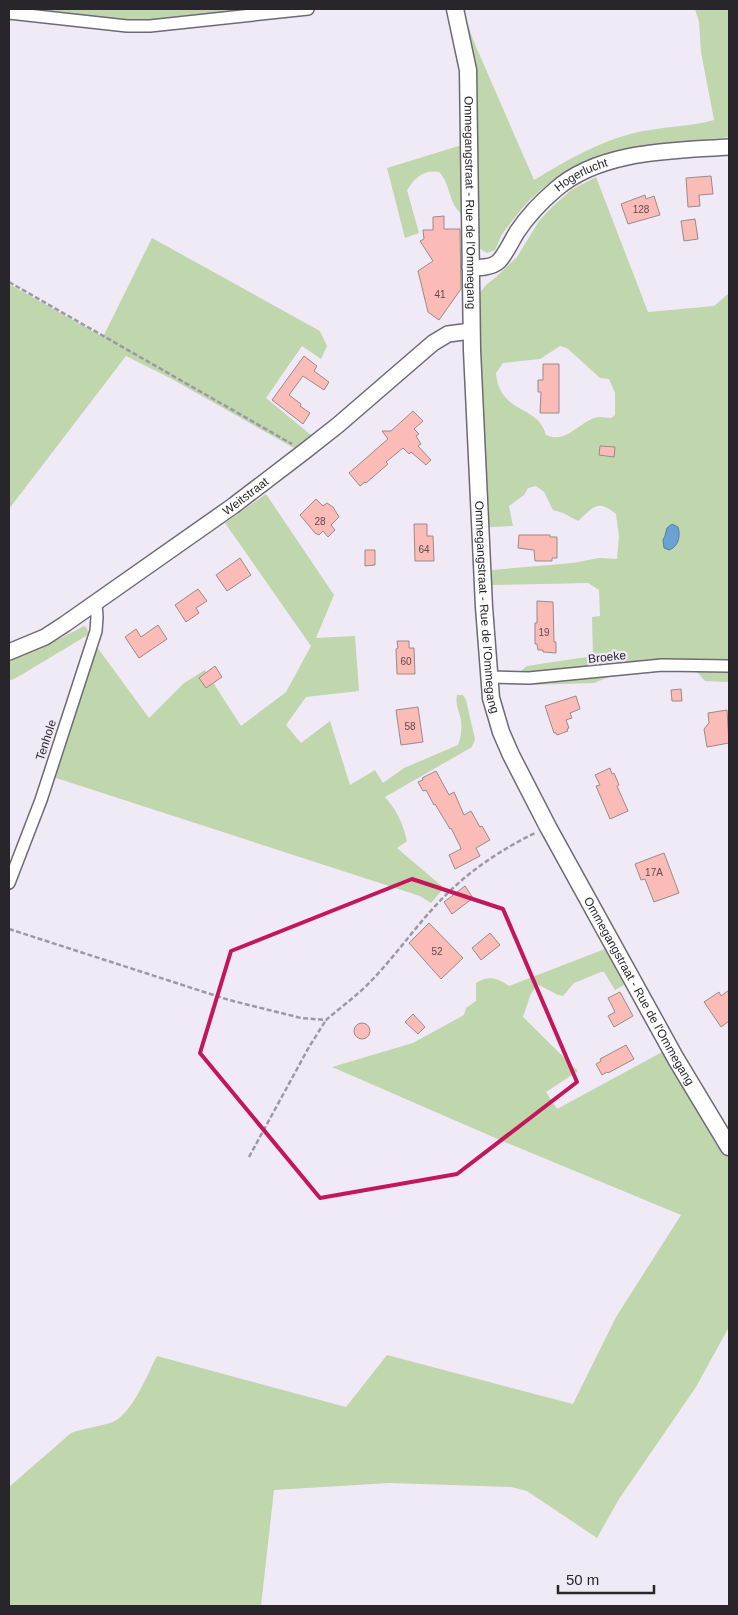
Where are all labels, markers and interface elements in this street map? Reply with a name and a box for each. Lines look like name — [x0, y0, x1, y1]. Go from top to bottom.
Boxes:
street label: Ommegangstraat - Rue de l'Ommegang — [461, 96, 478, 309]
street label: Hogerlucht — [552, 155, 610, 194]
house number: 128 — [633, 204, 650, 215]
house number: 41 — [434, 289, 446, 300]
street label: Weitstraat — [220, 474, 272, 518]
street label: Ommegangstraat - Rue de l'Ommegang — [472, 500, 502, 715]
house number: 28 — [314, 516, 326, 527]
house number: 64 — [418, 544, 430, 555]
house number: 19 — [538, 627, 550, 638]
street label: Broeke — [587, 648, 627, 666]
house number: 60 — [400, 656, 412, 667]
street label: Tenhole — [33, 718, 59, 762]
house number: 58 — [404, 721, 416, 732]
house number: 17A — [645, 867, 663, 878]
street label: Ommegangstraat - Rue de l'Ommegang — [581, 894, 697, 1088]
house number: 52 — [431, 946, 443, 957]
scale bar — [558, 1562, 654, 1594]
text: 50 m — [566, 1571, 599, 1588]

